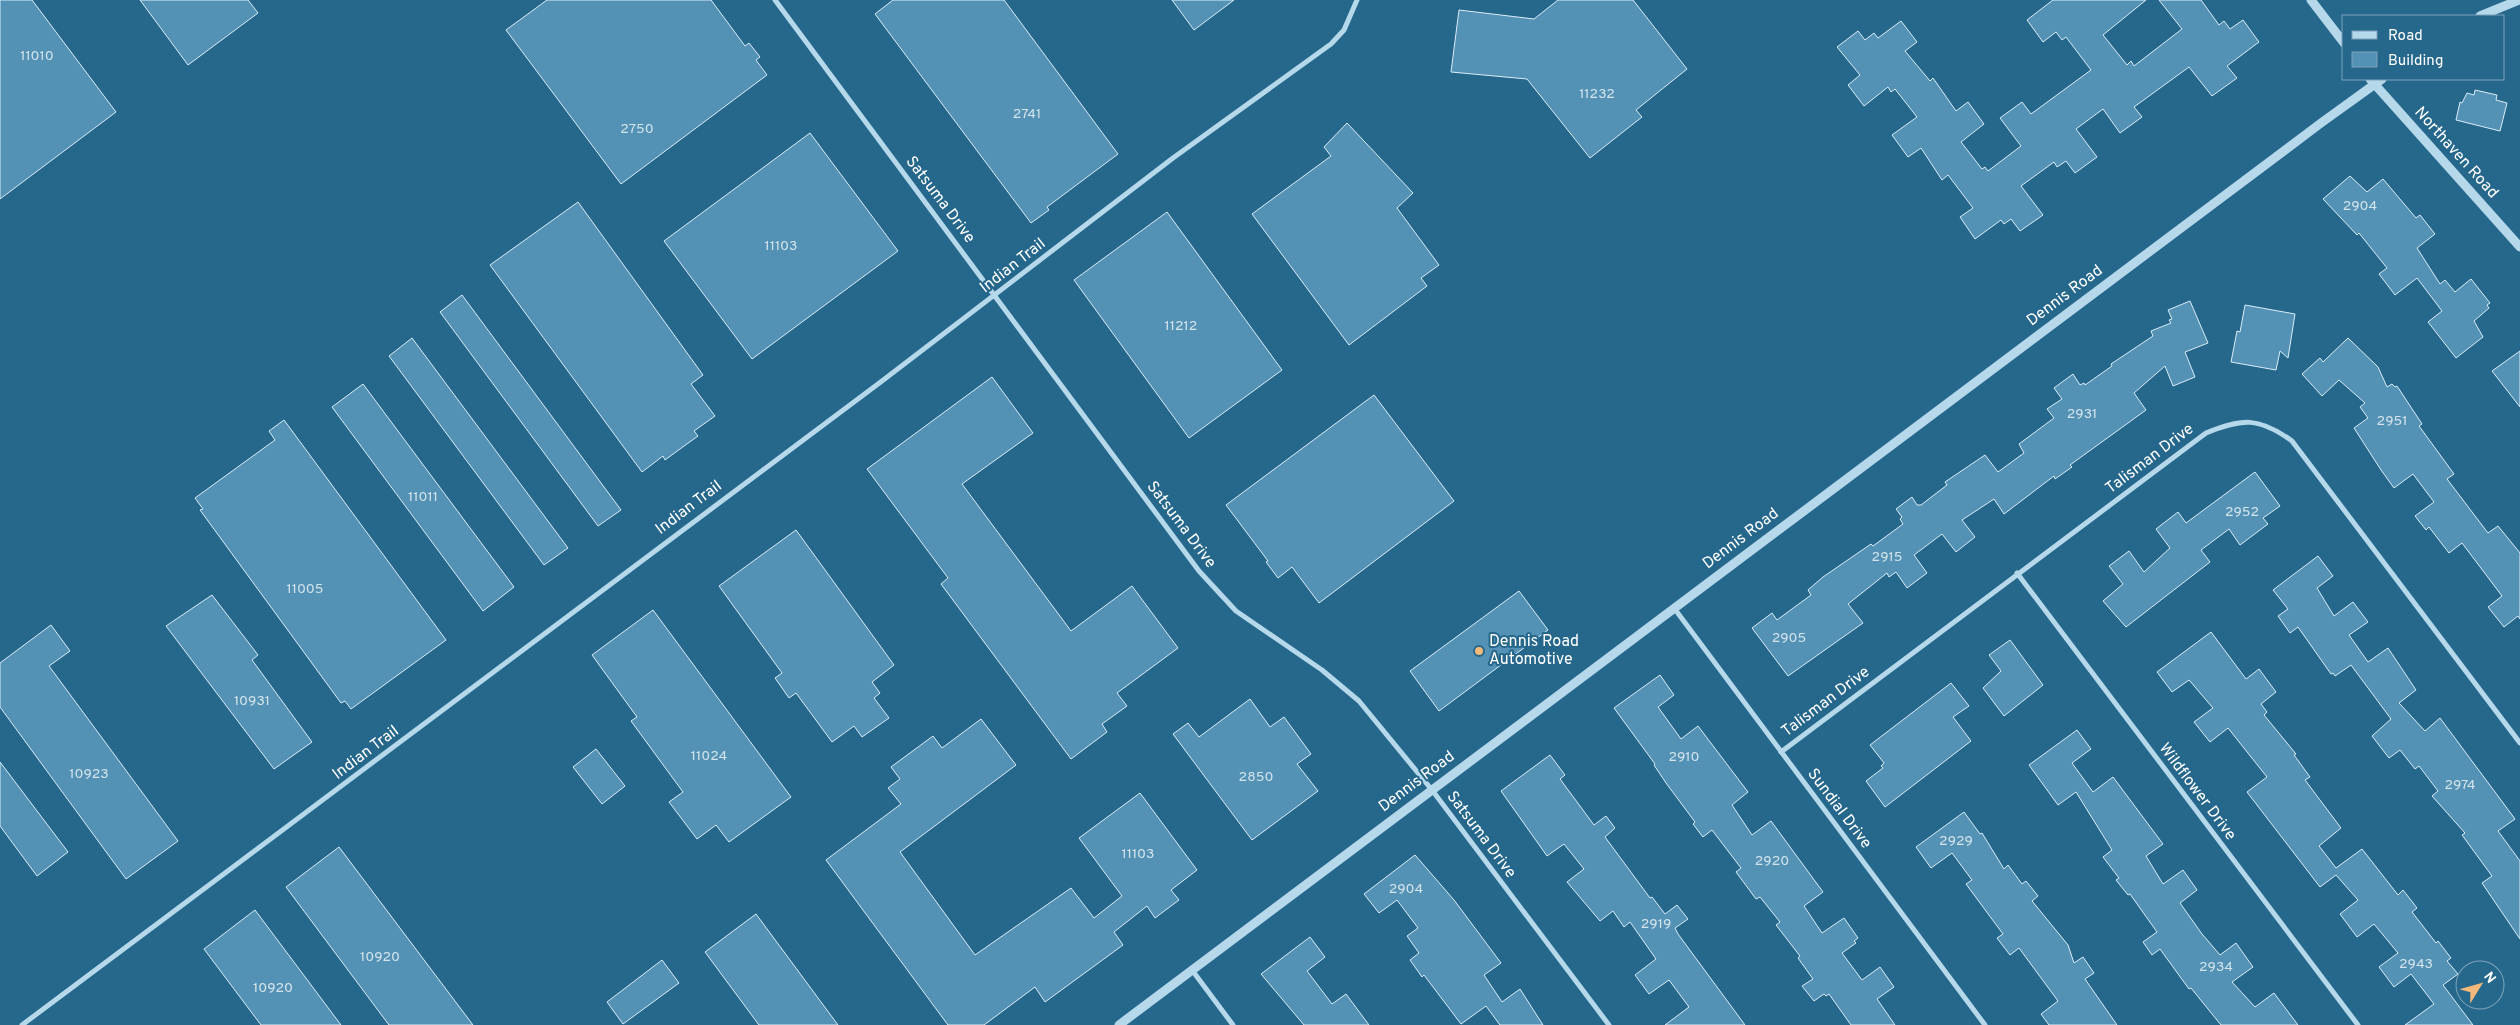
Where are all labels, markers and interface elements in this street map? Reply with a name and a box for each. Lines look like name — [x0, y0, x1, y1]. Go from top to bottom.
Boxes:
legend — [2342, 15, 2505, 80]
text: Road — [2388, 27, 2423, 46]
house number: 11010 — [20, 48, 54, 65]
text: Building — [2388, 52, 2443, 71]
house number: 11232 — [1579, 86, 1615, 103]
street label: Northaven Road — [2410, 103, 2502, 203]
house number: 2741 — [1013, 106, 1041, 123]
house number: 2750 — [620, 121, 654, 138]
street label: Satsuma Drive — [901, 153, 979, 247]
house number: 2904 — [2343, 198, 2377, 215]
street label: Indian Trail — [976, 234, 1050, 298]
house number: 11103 — [764, 238, 798, 255]
street label: Dennis Road — [2023, 261, 2107, 331]
house number: 11212 — [1165, 318, 1197, 335]
house number: 2931 — [2067, 406, 2097, 423]
house number: 2951 — [2377, 413, 2407, 430]
street label: Talisman Drive — [2102, 419, 2198, 499]
street label: Indian Trail — [652, 477, 726, 539]
street label: Satsuma Drive — [1142, 478, 1220, 572]
house number: 11011 — [408, 489, 438, 506]
street label: Dennis Road — [1699, 504, 1783, 574]
house number: 2952 — [2225, 504, 2259, 521]
house number: 2915 — [1872, 549, 1902, 566]
house number: 11005 — [286, 581, 324, 598]
house number: 2905 — [1772, 630, 1806, 647]
place label: Dennis Road Automotive — [1489, 632, 1579, 670]
marker: Dennis Road Automotive — [1473, 645, 1485, 657]
street label: Talisman Drive — [1778, 662, 1874, 742]
house number: 10931 — [234, 693, 270, 710]
street label: Indian Trail — [329, 722, 403, 784]
street label: Wildflower Drive — [2154, 739, 2240, 845]
street label: Dennis Road — [1375, 747, 1459, 817]
house number: 11024 — [691, 748, 727, 765]
house number: 2910 — [1668, 749, 1700, 766]
street label: Sundial Drive — [1802, 765, 1876, 853]
house number: 10923 — [69, 766, 109, 783]
house number: 2850 — [1239, 769, 1273, 786]
house number: 2974 — [2444, 777, 2476, 794]
street label: Satsuma Drive — [1442, 788, 1520, 882]
house number: 2929 — [1939, 833, 1973, 850]
house number: 11103 — [1121, 846, 1155, 863]
house number: 2920 — [1755, 853, 1789, 870]
house number: 2904 — [1389, 881, 1423, 898]
house number: 2919 — [1641, 916, 1671, 933]
house number: 10920 — [360, 949, 400, 966]
house number: 2943 — [2399, 956, 2433, 973]
house number: 2934 — [2199, 959, 2233, 976]
north arrow — [2455, 960, 2505, 1010]
text: N — [2479, 969, 2499, 987]
house number: 10920 — [253, 980, 293, 997]

